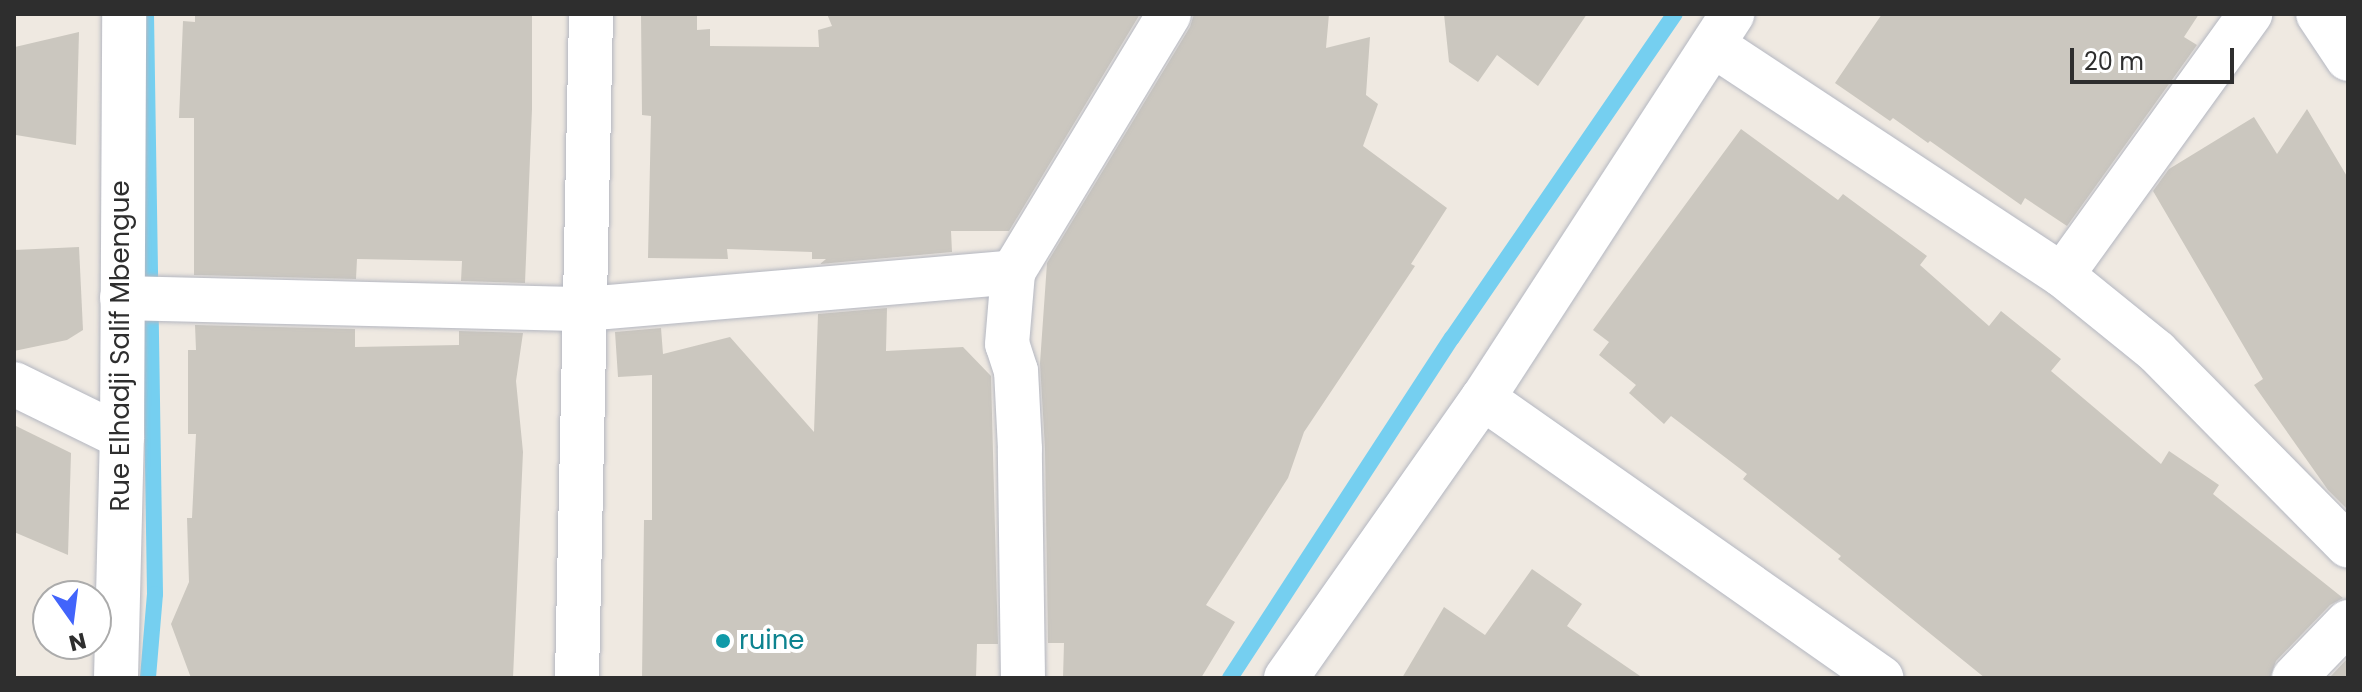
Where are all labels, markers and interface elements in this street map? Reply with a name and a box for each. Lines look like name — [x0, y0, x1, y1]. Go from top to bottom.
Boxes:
scale bar — [2074, 32, 2238, 82]
text: 20 m — [2084, 45, 2144, 78]
street label: Rue Elhadji Salif Mbengue — [105, 180, 137, 512]
north arrow — [32, 580, 112, 660]
text: N — [66, 625, 89, 659]
place label: ruine — [739, 625, 804, 657]
marker: ruine — [714, 632, 732, 650]

